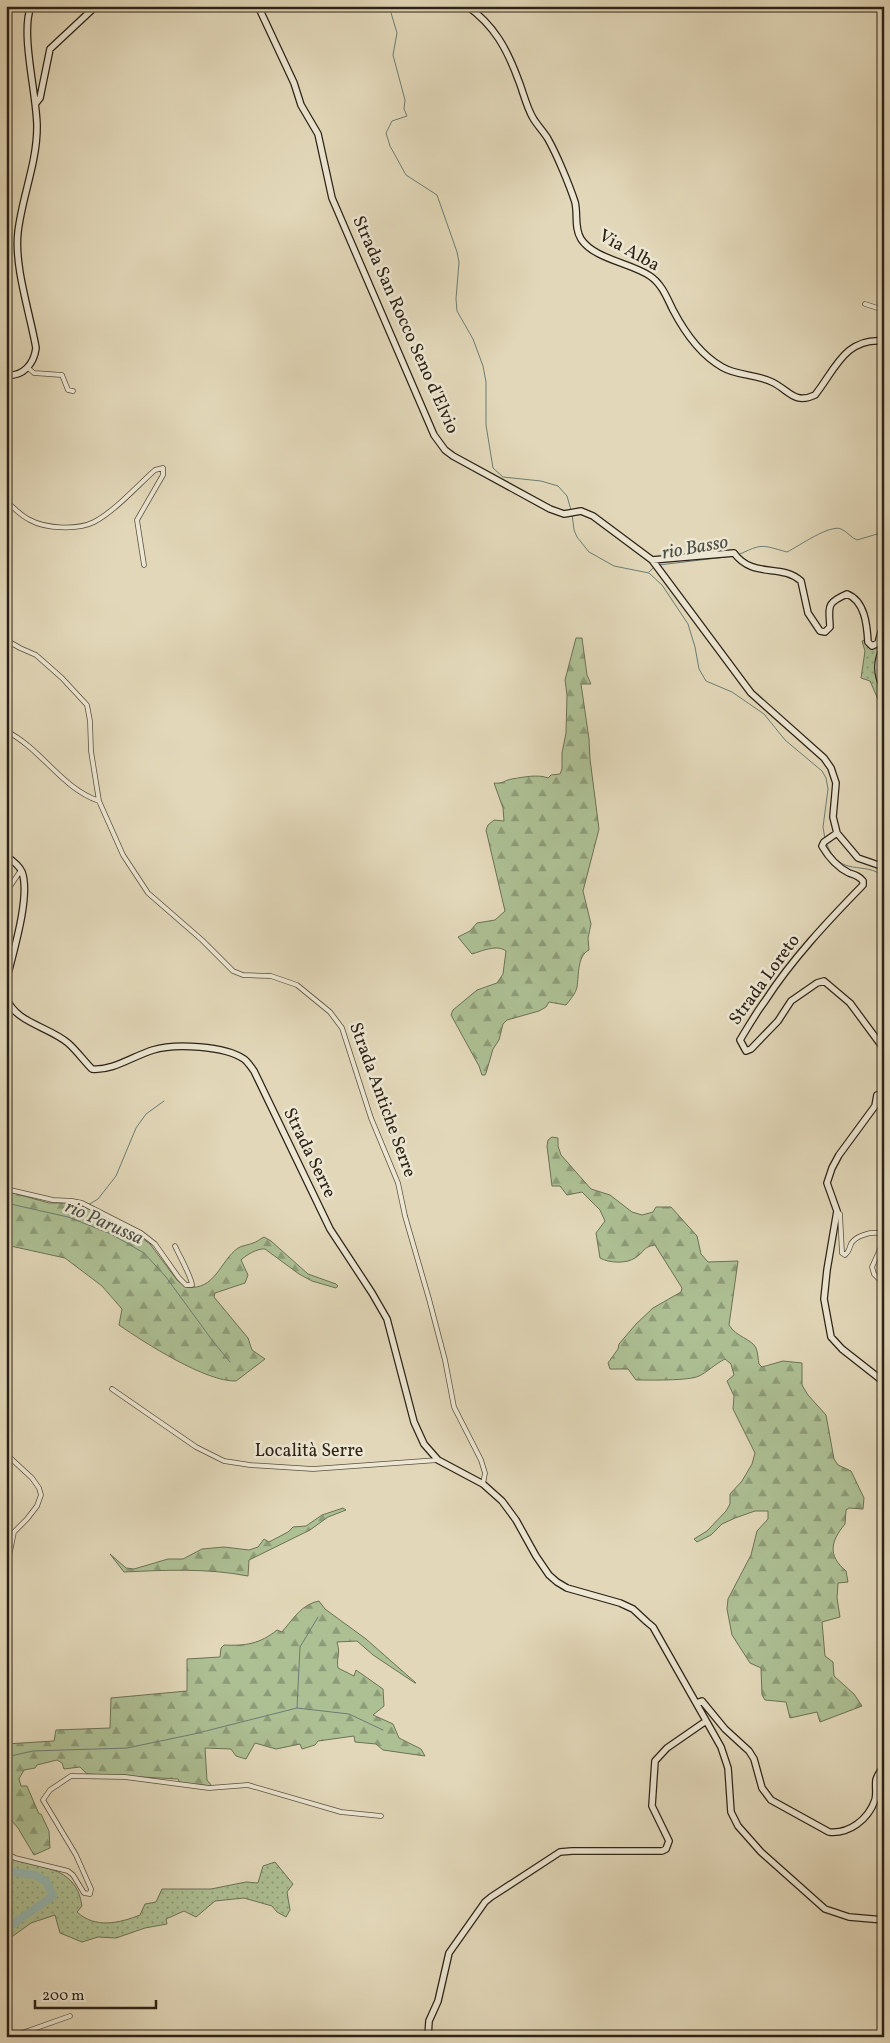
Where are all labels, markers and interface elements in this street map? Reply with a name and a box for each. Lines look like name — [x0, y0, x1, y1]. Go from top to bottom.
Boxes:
street label: Strada San Rocco Seno d'Elvio — [346, 212, 464, 438]
street label: Via Alba — [594, 224, 664, 278]
water label: rio Basso — [660, 529, 730, 567]
street label: Strada Loreto — [723, 929, 807, 1031]
street label: Strada Antiche Serre — [342, 1019, 422, 1181]
street label: Strada Serre — [276, 1104, 342, 1202]
water label: rio Parussa — [61, 1194, 147, 1252]
street label: Località Serre — [255, 1439, 363, 1464]
scale bar — [35, 1978, 156, 2010]
text: 200 m — [42, 1986, 85, 2007]

